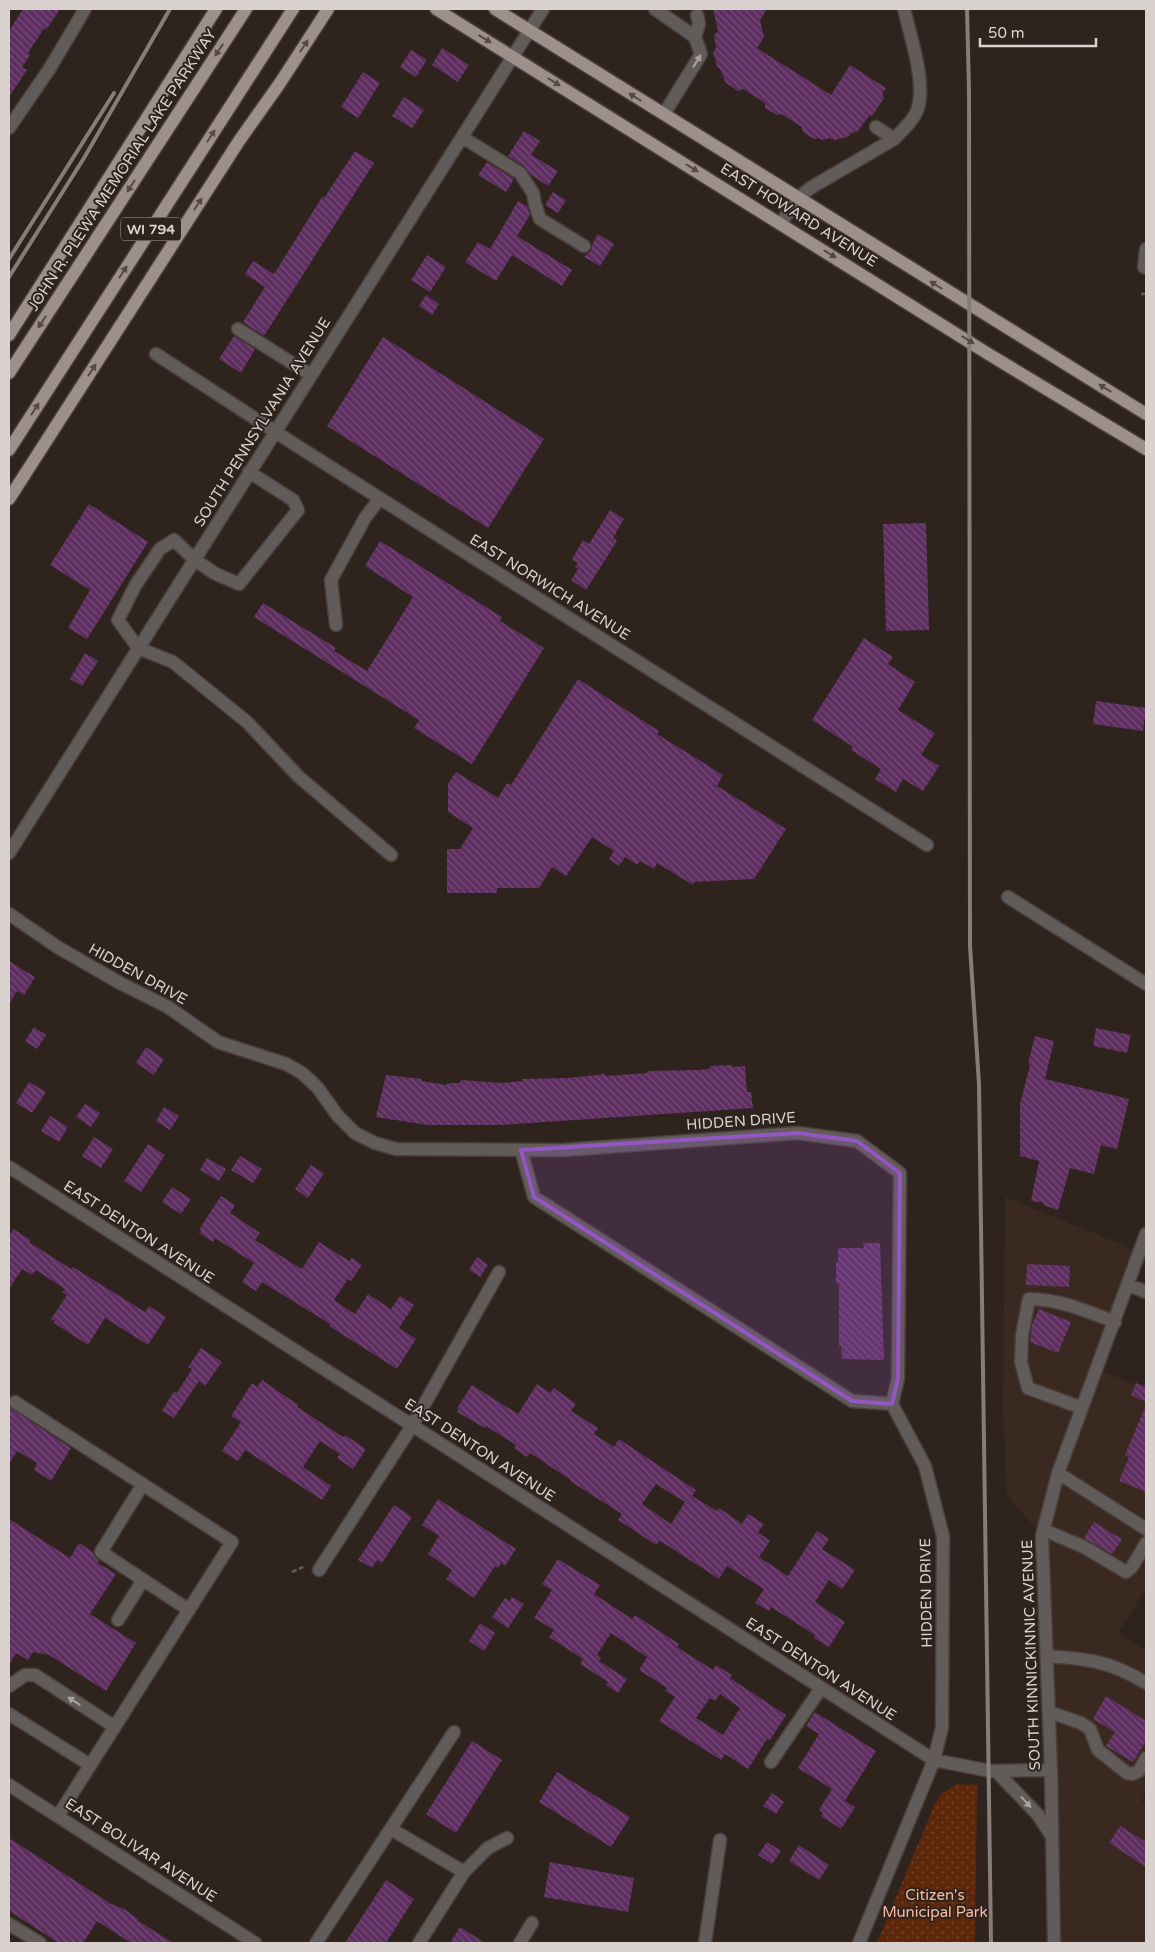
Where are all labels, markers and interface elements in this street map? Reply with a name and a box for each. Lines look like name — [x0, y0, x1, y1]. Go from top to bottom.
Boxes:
scale bar — [980, 15, 1096, 47]
text: 50 m — [988, 24, 1025, 42]
street label: JOHN R. PLEWA MEMORIAL LAKE PARKWAY — [24, 25, 220, 314]
one-way arrow — [479, 35, 492, 44]
one-way arrow — [299, 39, 309, 52]
one-way arrow — [214, 43, 224, 56]
one-way arrow — [692, 55, 701, 68]
one-way arrow — [548, 77, 561, 86]
one-way arrow — [629, 92, 642, 101]
one-way arrow — [206, 129, 216, 142]
street label: EAST HOWARD AVENUE — [717, 159, 881, 271]
one-way arrow — [686, 163, 699, 172]
one-way arrow — [126, 179, 135, 193]
one-way arrow — [194, 197, 203, 210]
road number: WI 794 — [121, 218, 181, 240]
one-way arrow — [824, 249, 837, 258]
one-way arrow — [118, 266, 128, 279]
one-way arrow — [930, 280, 943, 289]
street label: SOUTH PENNSYLVANIA AVENUE — [190, 314, 334, 530]
one-way arrow — [37, 315, 47, 329]
one-way arrow — [961, 336, 974, 345]
one-way arrow — [87, 363, 97, 377]
one-way arrow — [1098, 384, 1111, 393]
one-way arrow — [30, 402, 40, 416]
street label: EAST NORWICH AVENUE — [466, 530, 634, 644]
street label: HIDDEN DRIVE — [86, 939, 190, 1009]
street label: HIDDEN DRIVE — [686, 1108, 796, 1134]
street label: EAST DENTON AVENUE — [60, 1177, 218, 1287]
street label: EAST DENTON AVENUE — [401, 1395, 559, 1505]
street label: HIDDEN DRIVE — [916, 1538, 936, 1648]
street label: SOUTH KINNICKINNIC AVENUE — [1018, 1539, 1044, 1771]
street label: EAST DENTON AVENUE — [742, 1614, 900, 1724]
one-way arrow — [67, 1696, 81, 1705]
street label: EAST BOLIVAR AVENUE — [62, 1794, 220, 1906]
one-way arrow — [1020, 1795, 1032, 1807]
park label: Citizen's Municipal Park — [882, 1886, 988, 1921]

